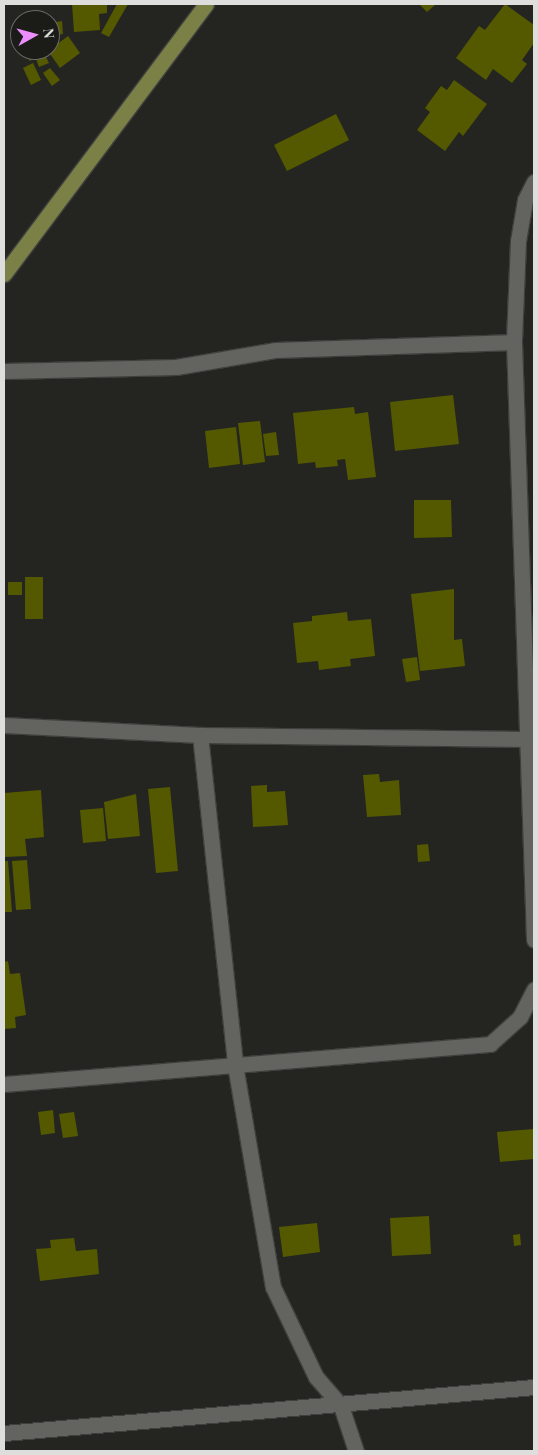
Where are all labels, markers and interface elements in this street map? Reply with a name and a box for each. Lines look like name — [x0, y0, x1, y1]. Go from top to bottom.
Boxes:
north arrow — [10, 10, 60, 60]
text: N — [39, 27, 59, 39]

